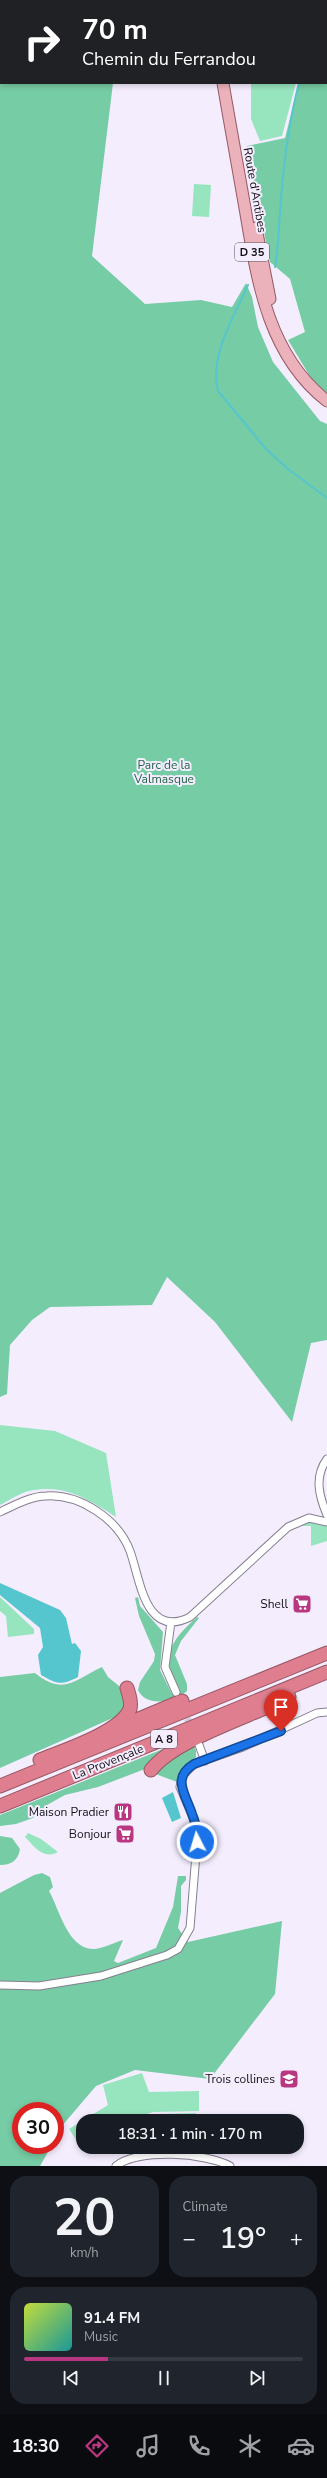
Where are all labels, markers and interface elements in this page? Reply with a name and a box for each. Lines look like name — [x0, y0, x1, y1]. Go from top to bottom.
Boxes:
text: 70 m — [82, 11, 148, 49]
icon: right — [16, 16, 68, 68]
text: Chemin du Ferrandou — [82, 47, 256, 71]
street label: Route d'Antibes — [240, 146, 270, 234]
road number: D 35 — [235, 243, 269, 261]
park label: Parc de la Valmasque — [133, 757, 194, 787]
supermarket icon: Shell — [291, 1593, 313, 1615]
place label: Shell — [260, 1596, 288, 1612]
pin — [264, 1690, 298, 1731]
icon: arrive — [270, 1696, 292, 1718]
road number: A 8 — [151, 1730, 177, 1748]
street label: La Provençale — [70, 1740, 146, 1784]
restaurant icon: Maison Pradier — [112, 1801, 134, 1823]
place label: Maison Pradier — [29, 1804, 110, 1820]
position arrow — [176, 1821, 218, 1863]
supermarket icon: Bonjour — [114, 1823, 136, 1845]
place label: Bonjour — [69, 1826, 112, 1842]
school or university icon: Trois collines — [278, 2068, 300, 2090]
place label: Trois collines — [205, 2071, 275, 2087]
speed limit sign: 30 — [12, 2102, 64, 2154]
text: 18:31 · 1 min · 170 m — [118, 2124, 262, 2144]
text: 20 — [53, 2182, 115, 2253]
text: Climate — [183, 2198, 228, 2216]
text: 19° — [219, 2218, 266, 2259]
text: − — [183, 2224, 196, 2254]
text: + — [290, 2224, 303, 2254]
text: km/h — [70, 2244, 99, 2262]
text: 91.4 FM — [84, 2308, 140, 2328]
text: Music — [84, 2328, 118, 2346]
icon: previous — [60, 2367, 82, 2389]
icon: pause — [153, 2367, 175, 2389]
icon: next — [246, 2367, 268, 2389]
icon: directions — [83, 2432, 111, 2460]
icon: music — [134, 2432, 162, 2460]
icon: phone — [185, 2432, 213, 2460]
icon: climate — [236, 2432, 264, 2460]
icon: car — [287, 2432, 315, 2460]
text: 18:30 — [12, 2434, 59, 2458]

